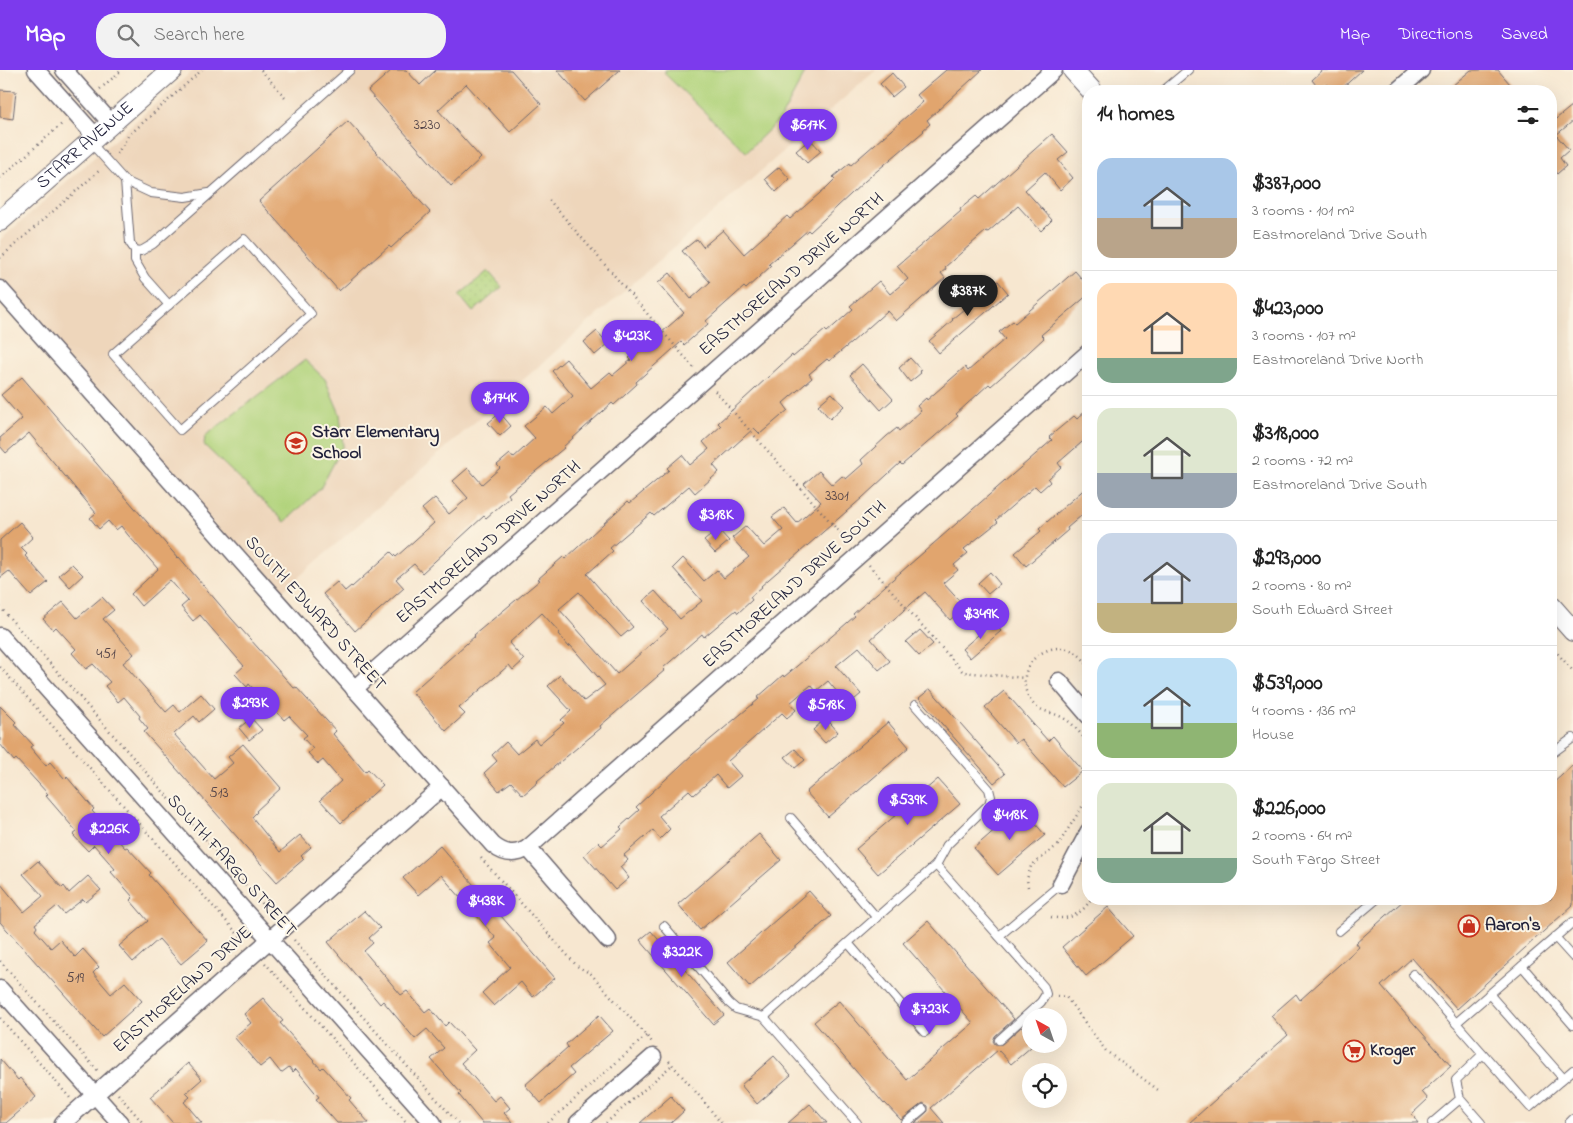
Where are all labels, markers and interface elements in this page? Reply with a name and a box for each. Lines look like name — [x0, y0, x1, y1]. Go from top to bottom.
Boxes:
search box — [96, 13, 446, 58]
text: Map — [25, 18, 66, 53]
icon: search — [114, 21, 142, 49]
text: Search here — [154, 22, 245, 49]
text: Map — [1340, 22, 1370, 48]
text: Directions — [1398, 22, 1473, 48]
text: Saved — [1501, 22, 1548, 48]
street label: STARR AVENUE — [31, 96, 140, 196]
text: 14 homes — [1097, 100, 1175, 130]
icon: filters — [1514, 101, 1542, 129]
pin: $617K — [773, 108, 843, 151]
text: $617K — [790, 113, 826, 137]
house number: 3230 — [414, 114, 441, 136]
text: $387,000 — [1252, 169, 1321, 199]
icon: home — [1137, 178, 1197, 238]
street label: EASTMORELAND DRIVE NORTH — [694, 187, 890, 363]
text: 3 rooms · 101 m² — [1252, 199, 1354, 223]
text: Eastmoreland Drive South — [1252, 223, 1427, 247]
pin: $387K — [933, 274, 1003, 317]
text: $387K — [950, 279, 986, 303]
text: $423,000 — [1252, 294, 1323, 324]
icon: home — [1137, 303, 1197, 363]
pin: $423K — [597, 320, 667, 362]
text: $423K — [613, 324, 651, 348]
text: 3 rooms · 107 m² — [1252, 324, 1356, 348]
text: Eastmoreland Drive North — [1252, 348, 1423, 372]
pin: $174K — [465, 382, 535, 424]
text: $174K — [482, 386, 518, 410]
text: $318,000 — [1252, 419, 1319, 449]
place label: Starr Elementary School — [312, 420, 439, 467]
icon: home — [1137, 428, 1197, 488]
school or university icon: Starr Elementary School — [284, 431, 308, 455]
text: 2 rooms · 72 m² — [1252, 449, 1353, 473]
street label: EASTMORELAND DRIVE NORTH — [391, 455, 587, 631]
text: Eastmoreland Drive South — [1252, 473, 1427, 497]
house number: 3301 — [825, 485, 849, 507]
street label: EASTMORELAND DRIVE SOUTH — [697, 495, 893, 675]
pin: $318K — [681, 498, 751, 541]
text: $318K — [698, 503, 734, 527]
street label: SOUTH EDWARD STREET — [238, 531, 392, 697]
text: $293,000 — [1252, 544, 1321, 574]
icon: home — [1137, 553, 1197, 613]
text: 2 rooms · 80 m² — [1252, 574, 1352, 598]
pin: $349K — [946, 598, 1016, 640]
text: South Edward Street — [1252, 598, 1393, 622]
text: $349K — [963, 602, 999, 626]
house number: 451 — [96, 643, 116, 665]
text: $539,000 — [1252, 669, 1323, 699]
icon: home — [1137, 678, 1197, 738]
pin: $293K — [215, 686, 285, 729]
pin: $518K — [791, 688, 861, 731]
text: $293K — [232, 691, 268, 715]
text: $518K — [807, 693, 845, 717]
text: 4 rooms · 136 m² — [1252, 699, 1356, 723]
text: House — [1252, 723, 1294, 747]
house number: 513 — [209, 782, 229, 804]
pin: $539K — [873, 784, 943, 826]
text: $539K — [889, 788, 927, 812]
street label: SOUTH FARGO STREET — [160, 789, 302, 943]
text: $226,000 — [1252, 794, 1326, 824]
pin: $418K — [975, 798, 1045, 841]
text: $418K — [992, 803, 1028, 827]
icon: home — [1137, 803, 1197, 863]
pin: $226K — [74, 812, 144, 855]
text: $226K — [89, 817, 129, 841]
text: 2 rooms · 64 m² — [1252, 824, 1352, 848]
text: South Fargo Street — [1252, 848, 1380, 872]
pin: $438K — [451, 884, 521, 927]
text: $438K — [468, 889, 504, 913]
place label: Aaron's — [1485, 913, 1541, 939]
shop icon: Aaron's — [1457, 914, 1481, 938]
street label: EASTMORELAND DRIVE — [108, 920, 259, 1060]
pin: $322K — [647, 936, 717, 978]
text: $322K — [662, 940, 702, 964]
house number: 519 — [66, 967, 84, 989]
pin: $723K — [895, 992, 965, 1035]
text: $723K — [911, 997, 949, 1021]
north arrow — [1022, 1008, 1068, 1052]
map controls — [1022, 1008, 1067, 1108]
place label: Kroger — [1370, 1038, 1416, 1065]
supermarket icon: Kroger — [1342, 1039, 1366, 1063]
button: locate — [1022, 1063, 1067, 1108]

